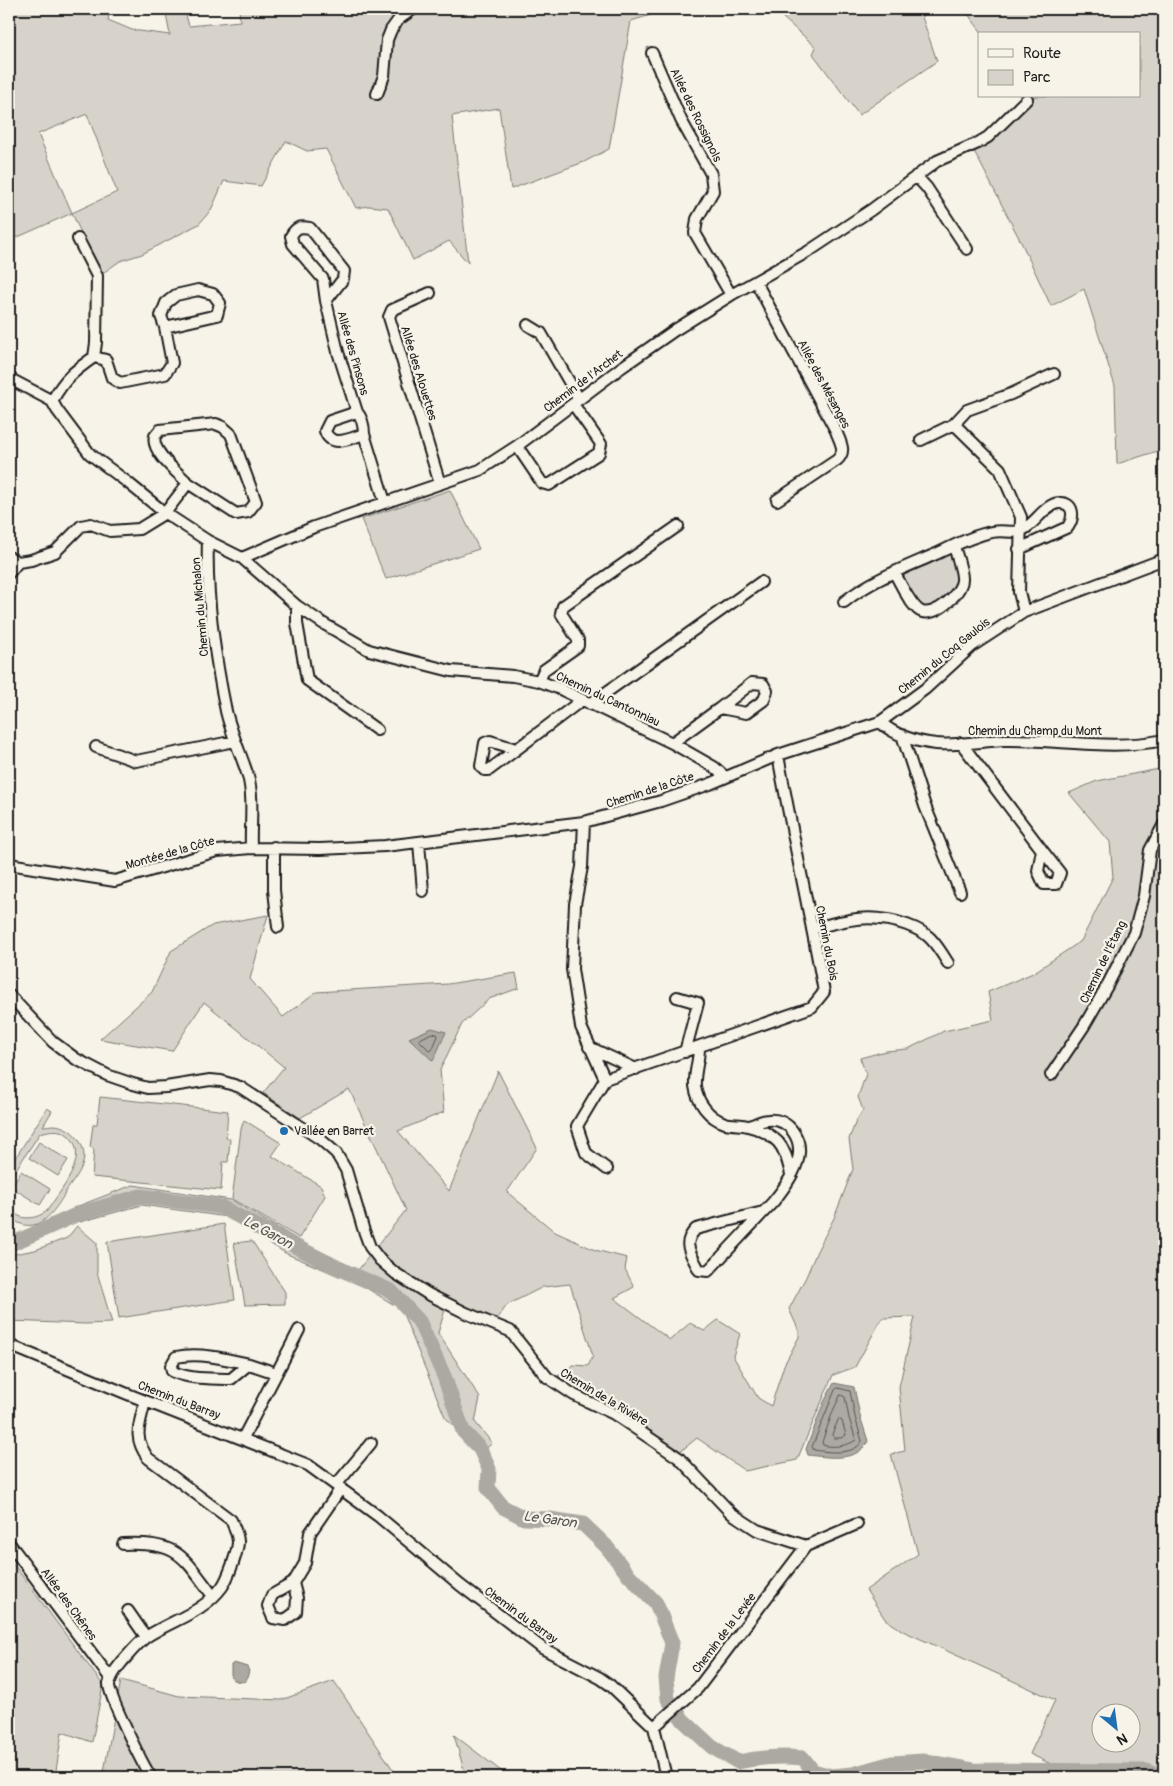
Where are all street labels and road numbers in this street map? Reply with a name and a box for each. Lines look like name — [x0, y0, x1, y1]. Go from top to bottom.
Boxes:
street label: Allée des Rossignols — [666, 66, 725, 165]
street label: Allée des Pinsons — [333, 309, 372, 398]
street label: Allée des Alouettes — [397, 324, 440, 423]
street label: Allée des Mésanges — [794, 337, 853, 432]
street label: Chemin de l'Archet — [541, 347, 626, 416]
street label: Chemin du Michalon — [189, 557, 212, 657]
street label: Chemin du Coq Gaulois — [895, 614, 994, 698]
street label: Chemin du Cantonniau — [553, 669, 662, 730]
street label: Chemin du Champ du Mont — [968, 724, 1102, 739]
street label: Chemin de la Côte — [604, 769, 696, 812]
street label: Montée de la Côte — [124, 834, 216, 873]
street label: Chemin du Bois — [812, 904, 841, 983]
street label: Chemin de l'Étang — [1076, 918, 1130, 1006]
street label: Chemin de la Rivière — [557, 1365, 650, 1430]
street label: Chemin du Barray — [135, 1378, 222, 1423]
street label: Allée des Chênes — [37, 1565, 100, 1644]
street label: Chemin du Barray — [481, 1584, 560, 1647]
street label: Chemin de la Levée — [689, 1590, 760, 1676]

